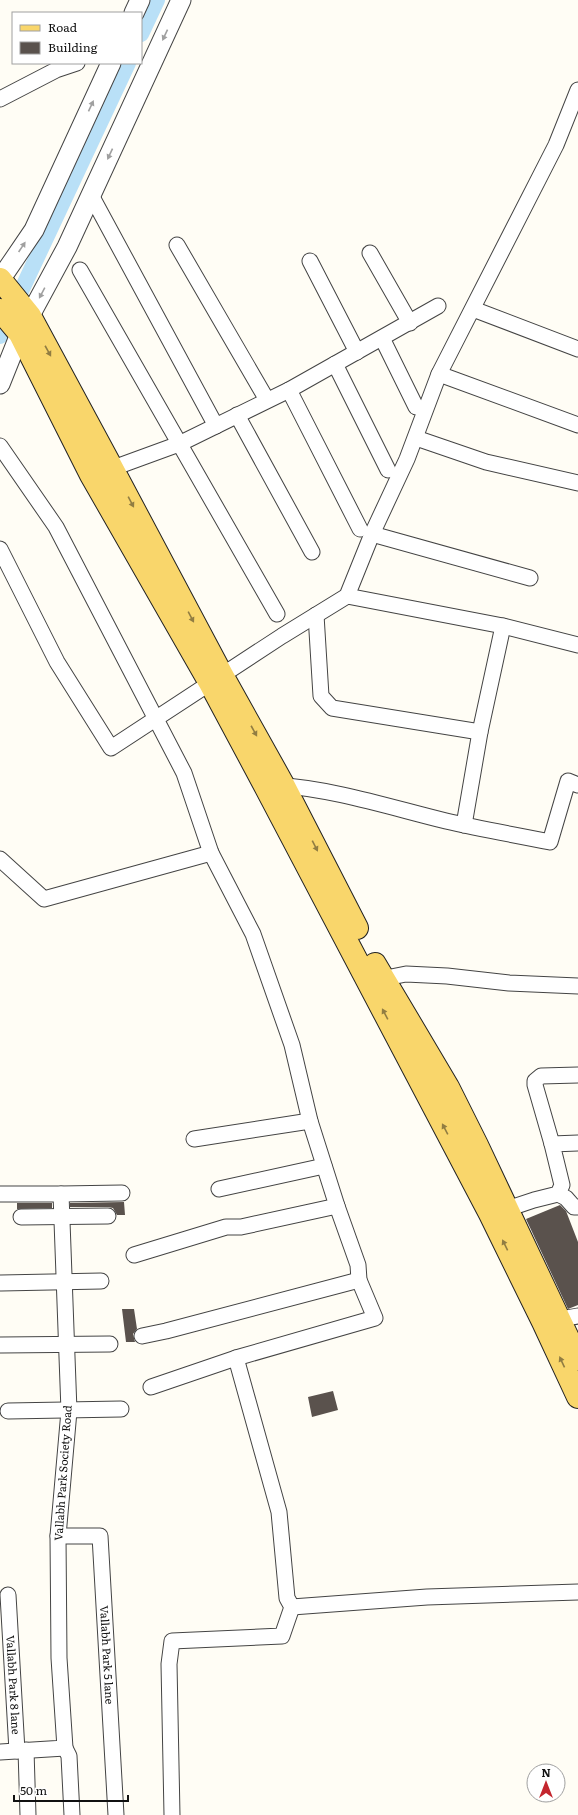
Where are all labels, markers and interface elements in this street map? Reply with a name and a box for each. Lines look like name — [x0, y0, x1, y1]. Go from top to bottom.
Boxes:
legend — [12, 12, 142, 64]
text: Road — [48, 18, 78, 36]
one-way arrow — [161, 30, 167, 42]
text: Building — [48, 38, 98, 56]
one-way arrow — [88, 100, 94, 111]
one-way arrow — [107, 148, 113, 159]
one-way arrow — [18, 242, 26, 253]
one-way arrow — [39, 287, 46, 299]
one-way arrow — [45, 345, 52, 357]
one-way arrow — [127, 497, 134, 508]
one-way arrow — [188, 611, 195, 623]
one-way arrow — [250, 726, 257, 737]
one-way arrow — [312, 840, 318, 852]
one-way arrow — [382, 1008, 388, 1020]
one-way arrow — [442, 1123, 448, 1135]
one-way arrow — [502, 1239, 508, 1251]
one-way arrow — [559, 1356, 565, 1367]
street label: Vallabh Park Society Road — [49, 1404, 75, 1541]
street label: Vallabh Park 5 lane — [97, 1605, 119, 1705]
street label: Vallabh Park 8 lane — [3, 1635, 25, 1735]
north arrow — [526, 1763, 566, 1803]
text: N — [541, 1764, 551, 1780]
scale bar — [14, 1777, 128, 1803]
text: 50 m — [20, 1781, 47, 1799]

